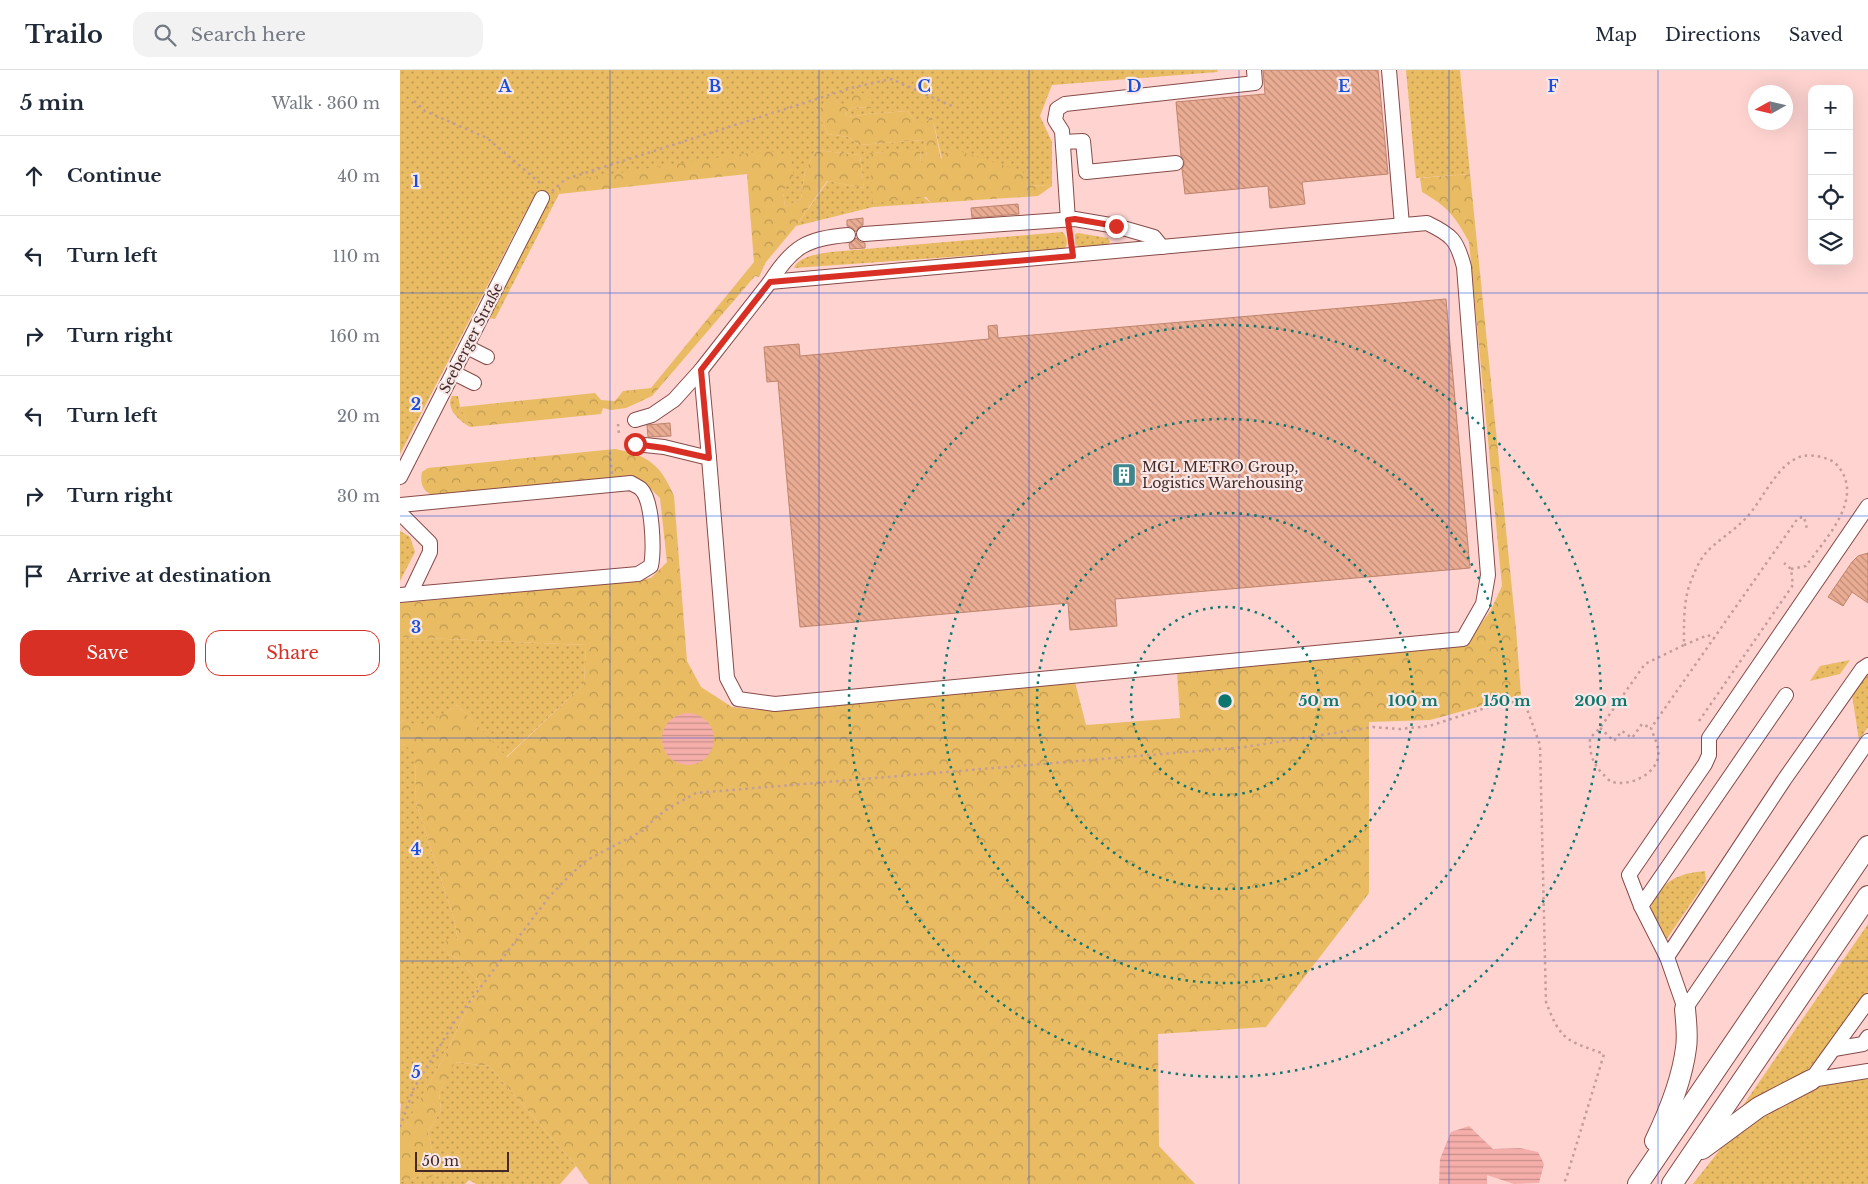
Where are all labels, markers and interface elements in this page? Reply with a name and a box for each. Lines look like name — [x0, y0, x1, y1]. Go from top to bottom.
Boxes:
search box — [133, 12, 483, 57]
text: Trailo — [25, 20, 103, 49]
icon: search — [151, 21, 179, 49]
text: Search here — [191, 23, 306, 46]
text: Map — [1595, 24, 1637, 46]
text: Directions — [1665, 24, 1761, 46]
text: Saved — [1789, 24, 1843, 46]
text: A — [498, 76, 513, 96]
text: B — [709, 76, 722, 96]
text: C — [917, 76, 931, 96]
text: D — [1127, 76, 1141, 96]
text: E — [1338, 76, 1350, 96]
text: F — [1547, 76, 1559, 96]
north arrow — [1748, 85, 1793, 130]
map controls — [1808, 85, 1853, 265]
button: + — [1808, 85, 1853, 130]
text: 5 min — [20, 90, 84, 116]
text: Walk · 360 m — [272, 93, 380, 113]
button: − — [1808, 130, 1853, 175]
icon: ahead — [20, 162, 48, 190]
text: Continue — [67, 164, 162, 187]
text: 40 m — [337, 166, 380, 186]
text: 1 — [413, 171, 420, 191]
button: locate — [1808, 175, 1853, 220]
route end — [1105, 215, 1128, 238]
button: layers — [1808, 220, 1853, 265]
icon: left — [20, 242, 48, 270]
text: Turn left — [67, 244, 158, 267]
text: 110 m — [333, 246, 380, 266]
street label: Seeberger Straße — [435, 280, 507, 396]
icon: right — [20, 322, 48, 350]
text: Turn right — [67, 324, 173, 347]
text: 160 m — [329, 326, 380, 346]
text: 2 — [411, 394, 421, 414]
icon: left — [20, 402, 48, 430]
text: Turn left — [67, 404, 158, 427]
text: 20 m — [337, 406, 380, 426]
route start — [624, 433, 647, 456]
place label: MGL METRO Group, Logistics Warehousing — [1142, 458, 1304, 492]
building icon: MGL METRO Group, Logistics Warehousing — [1111, 462, 1137, 488]
icon: right — [20, 482, 48, 510]
text: Turn right — [67, 484, 173, 507]
text: 30 m — [337, 486, 380, 506]
icon: arrive — [20, 562, 48, 590]
text: Arrive at destination — [67, 564, 271, 587]
text: 3 — [411, 617, 421, 637]
button: Save — [20, 630, 195, 676]
button: Share — [205, 630, 380, 676]
text: 50 m — [1299, 691, 1340, 710]
text: 100 m — [1388, 691, 1438, 710]
text: 150 m — [1483, 691, 1531, 710]
text: 200 m — [1575, 691, 1628, 710]
centre of rings — [1216, 692, 1234, 710]
text: 4 — [411, 839, 421, 859]
text: 5 — [411, 1062, 421, 1082]
scale bar — [415, 1149, 509, 1172]
text: 50 m — [422, 1152, 459, 1170]

